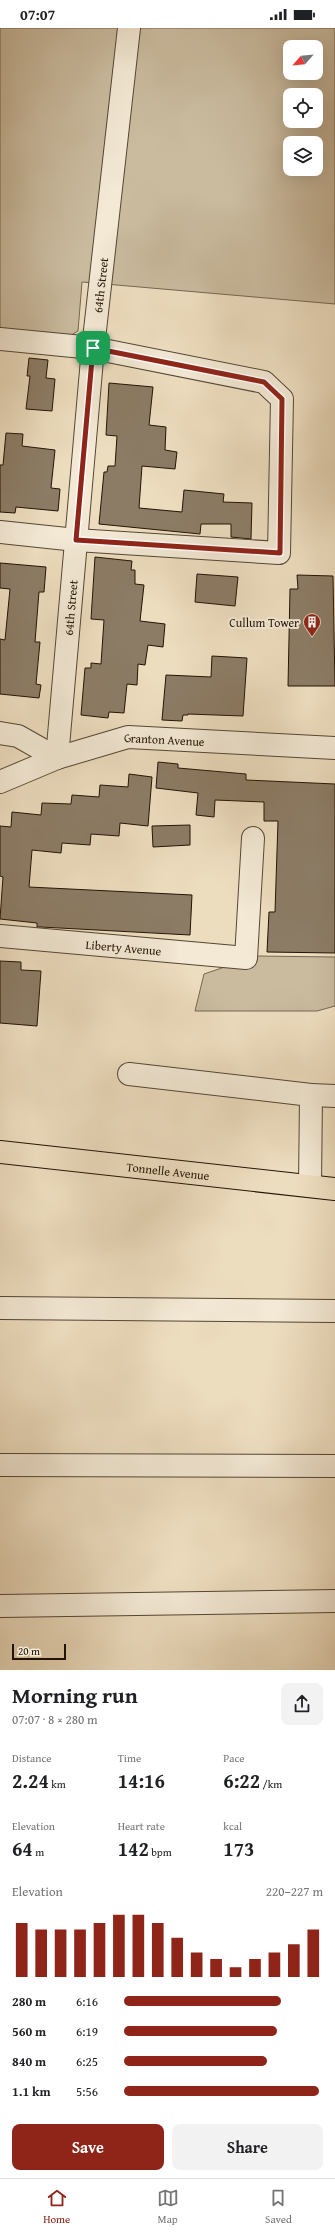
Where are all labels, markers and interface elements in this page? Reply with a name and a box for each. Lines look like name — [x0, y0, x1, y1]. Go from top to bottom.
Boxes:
text: 07:07 — [20, 4, 55, 25]
north arrow — [283, 40, 323, 80]
map controls — [283, 40, 323, 176]
button: locate — [283, 88, 323, 128]
button: layers — [283, 136, 323, 176]
street label: 64th Street — [89, 256, 112, 314]
pin — [76, 331, 110, 365]
icon: arrive — [82, 337, 104, 359]
street label: 64th Street — [59, 578, 81, 636]
building icon: Cullum Tower — [302, 612, 322, 637]
place label: Cullum Tower — [229, 614, 299, 631]
street label: Granton Avenue — [121, 728, 205, 750]
street label: Liberty Avenue — [85, 935, 162, 959]
street label: Tonnelle Avenue — [126, 1158, 211, 1184]
scale bar — [12, 1642, 66, 1661]
text: 20 m — [18, 1643, 40, 1659]
text: Morning run — [12, 1679, 138, 1711]
button: share — [281, 1683, 323, 1725]
text: 07:07 · 8 × 280 m — [12, 1710, 98, 1729]
text: Distance — [12, 1750, 51, 1766]
text: Time — [118, 1750, 141, 1766]
text: Pace — [223, 1750, 244, 1766]
text: 2.24 — [12, 1766, 49, 1795]
text: 14:16 — [118, 1766, 165, 1795]
text: 6:22 — [223, 1766, 260, 1795]
text: km — [49, 1776, 66, 1792]
text: /km — [260, 1776, 282, 1792]
text: Elevation — [12, 1818, 55, 1834]
text: Heart rate — [118, 1818, 165, 1834]
text: kcal — [223, 1818, 242, 1834]
text: 64 — [12, 1834, 33, 1863]
text: 142 — [118, 1834, 149, 1863]
text: 173 — [223, 1834, 254, 1863]
text: m — [33, 1844, 44, 1860]
text: bpm — [149, 1844, 172, 1860]
text: Elevation — [12, 1882, 63, 1901]
text: 220–227 m — [266, 1882, 323, 1901]
text: 280 m — [12, 1992, 46, 2011]
text: 6:16 — [76, 1992, 98, 2011]
text: 560 m — [12, 2022, 46, 2041]
text: 6:19 — [76, 2022, 98, 2041]
text: 840 m — [12, 2052, 46, 2071]
text: 6:25 — [76, 2052, 98, 2071]
text: 1.1 km — [12, 2082, 51, 2101]
text: 5:56 — [76, 2082, 98, 2101]
button: Save — [12, 2124, 164, 2170]
button: Share — [172, 2124, 323, 2170]
tab: Home — [43, 2187, 70, 2227]
tab: Map — [157, 2187, 179, 2227]
tab: Saved — [265, 2187, 292, 2227]

